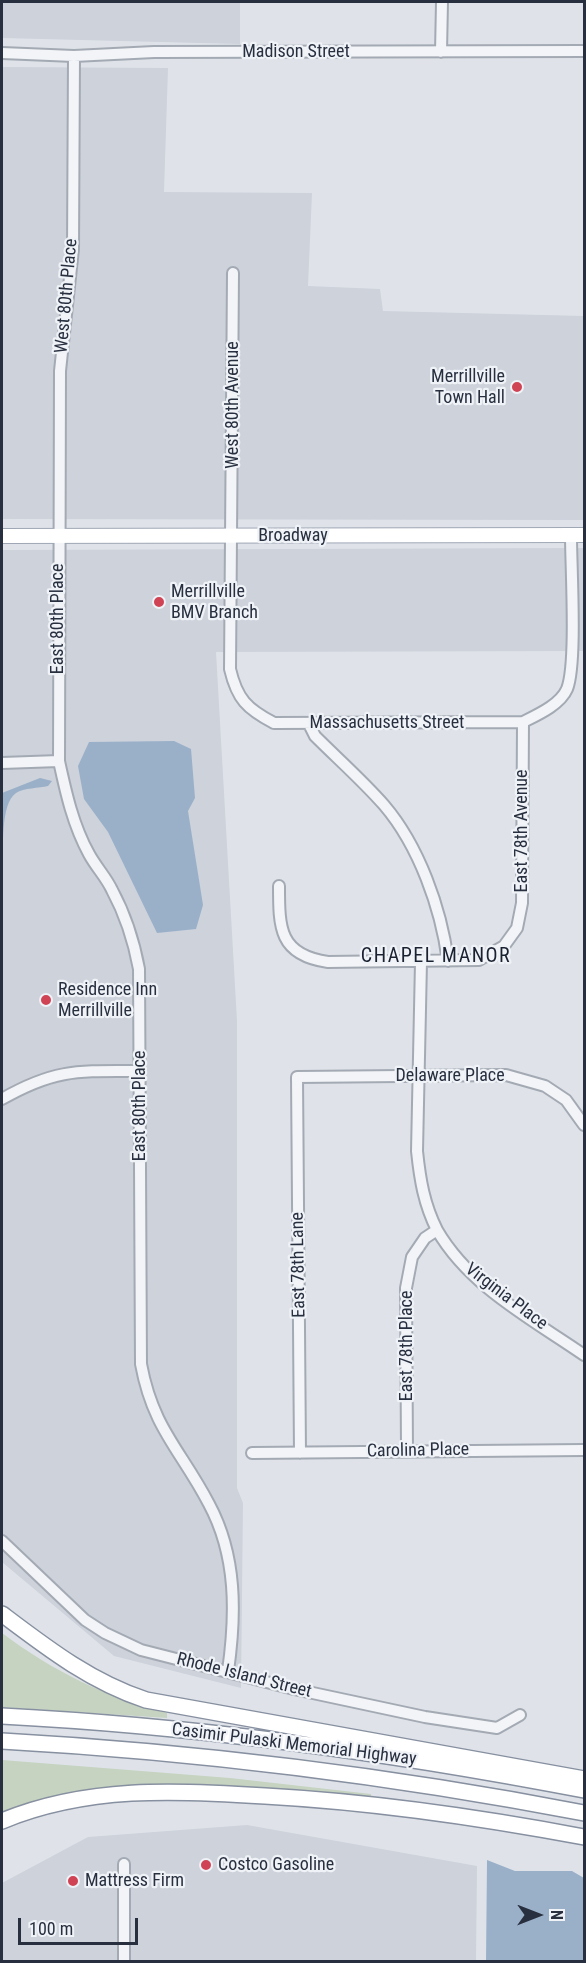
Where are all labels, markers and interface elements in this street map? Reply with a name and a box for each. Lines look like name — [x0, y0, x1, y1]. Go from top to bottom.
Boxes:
street label: Madison Street — [242, 41, 350, 63]
street label: West 80th Place — [51, 238, 83, 354]
street label: West 80th Avenue — [222, 341, 244, 469]
place label: Merrillville Town Hall — [431, 366, 505, 409]
marker: Merrillville Town Hall — [510, 380, 524, 394]
street label: Broadway — [258, 525, 328, 547]
street label: East 80th Place — [47, 564, 69, 674]
place label: Merrillville BMV Branch — [171, 581, 258, 624]
marker: Merrillville BMV Branch — [152, 595, 166, 609]
street label: Massachusetts Street — [310, 712, 464, 734]
street label: East 78th Avenue — [511, 770, 533, 892]
district label: CHAPEL MANOR — [361, 945, 511, 969]
place label: Residence Inn Merrillville — [58, 979, 157, 1022]
marker: Residence Inn Merrillville — [39, 993, 53, 1007]
street label: East 80th Place — [129, 1051, 151, 1161]
street label: Delaware Place — [395, 1065, 505, 1087]
street label: East 78th Lane — [287, 1212, 311, 1318]
street label: Virginia Place — [461, 1259, 551, 1335]
street label: East 78th Place — [396, 1291, 418, 1401]
street label: Carolina Place — [367, 1439, 469, 1463]
street label: Rhode Island Street — [174, 1649, 314, 1703]
street label: Casimir Pulaski Memorial Highway — [171, 1719, 417, 1771]
place label: Costco Gasoline — [218, 1854, 334, 1876]
marker: Costco Gasoline — [199, 1858, 213, 1872]
place label: Mattress Firm — [85, 1870, 184, 1892]
marker: Mattress Firm — [66, 1874, 80, 1888]
north arrow — [508, 1885, 568, 1945]
scale bar — [21, 1906, 141, 1944]
text: N — [547, 1910, 566, 1920]
text: 100 m — [29, 1918, 73, 1939]

